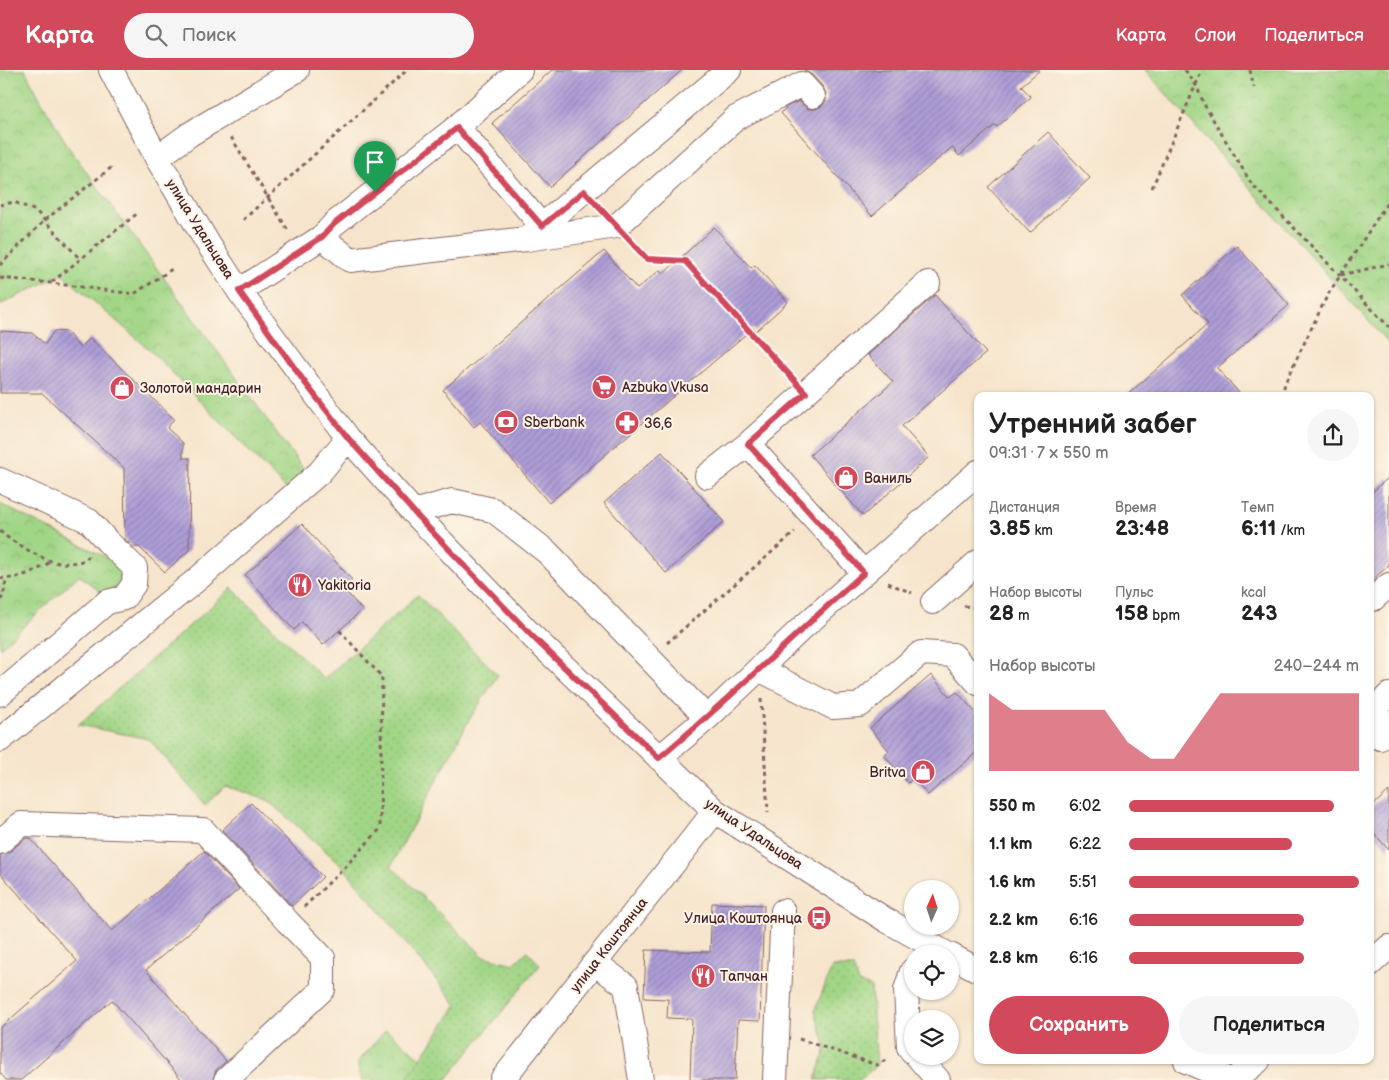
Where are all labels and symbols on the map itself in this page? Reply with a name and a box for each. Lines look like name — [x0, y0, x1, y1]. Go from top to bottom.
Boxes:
pin — [354, 141, 396, 192]
street label: улица Удальцова — [162, 176, 238, 283]
supermarket icon: Azbuka Vkusa — [591, 374, 617, 400]
shop icon: Золотой мандарин — [109, 375, 135, 401]
place label: Azbuka Vkusa — [622, 379, 709, 396]
place label: Золотой мандарин — [140, 380, 262, 397]
bank icon: Sberbank — [493, 409, 519, 435]
pharmacy icon: 36,6 — [614, 410, 640, 436]
place label: Sberbank — [524, 414, 584, 431]
place label: 36,6 — [644, 415, 673, 432]
shop icon: Ваниль — [833, 465, 859, 491]
place label: Ваниль — [864, 470, 912, 487]
restaurant icon: Yakitoria — [287, 572, 313, 598]
place label: Yakitoria — [317, 577, 371, 594]
shop icon: Britva — [910, 759, 936, 785]
place label: Britva — [869, 764, 906, 781]
street label: улица Удальцова — [702, 795, 807, 873]
north arrow — [904, 880, 959, 935]
street label: улица Коштоянца — [567, 894, 652, 996]
bus stop icon: Улица Коштоянца — [806, 905, 832, 931]
place label: Улица Коштоянца — [684, 910, 803, 927]
restaurant icon: Тапчан — [690, 963, 716, 989]
place label: Тапчан — [720, 968, 768, 985]

